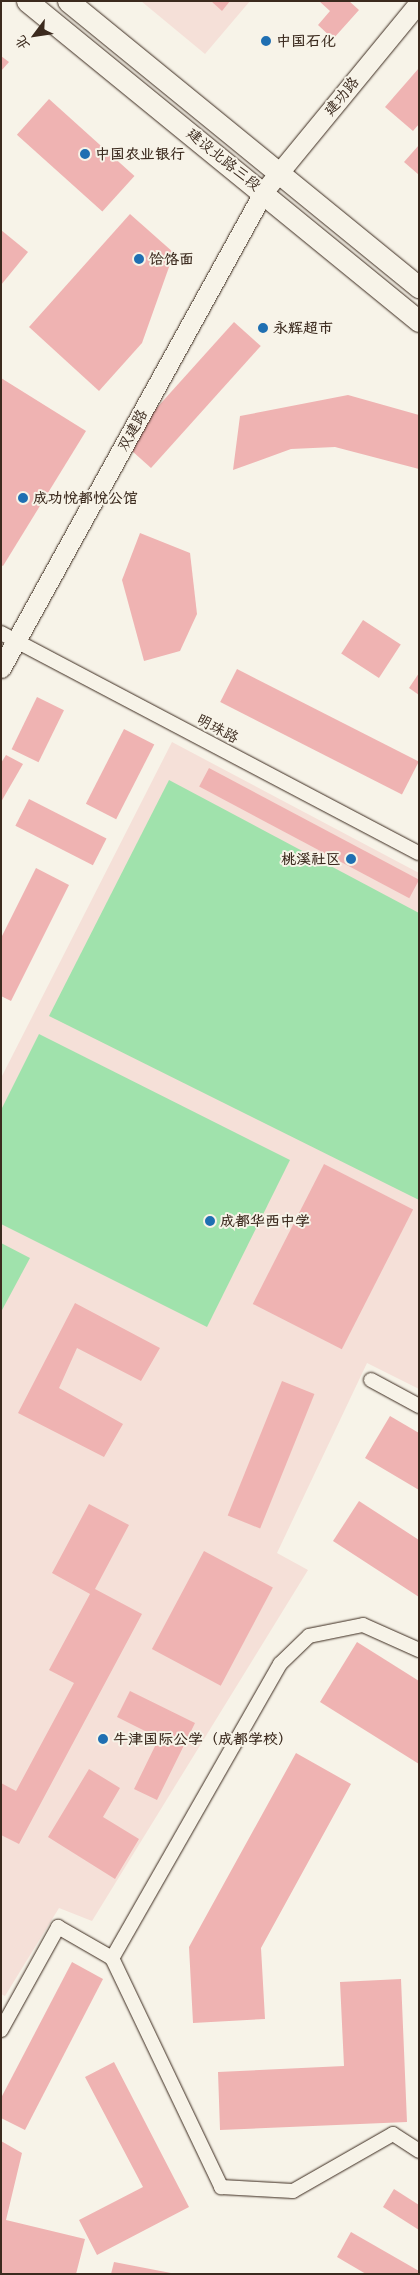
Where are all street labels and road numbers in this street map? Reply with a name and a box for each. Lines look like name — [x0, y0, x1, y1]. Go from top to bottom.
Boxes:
street label: 建功路 — [320, 73, 362, 119]
street label: 建设北路三段 — [183, 124, 265, 194]
street label: 双建路 — [113, 406, 151, 454]
street label: 明珠路 — [194, 709, 242, 747]

